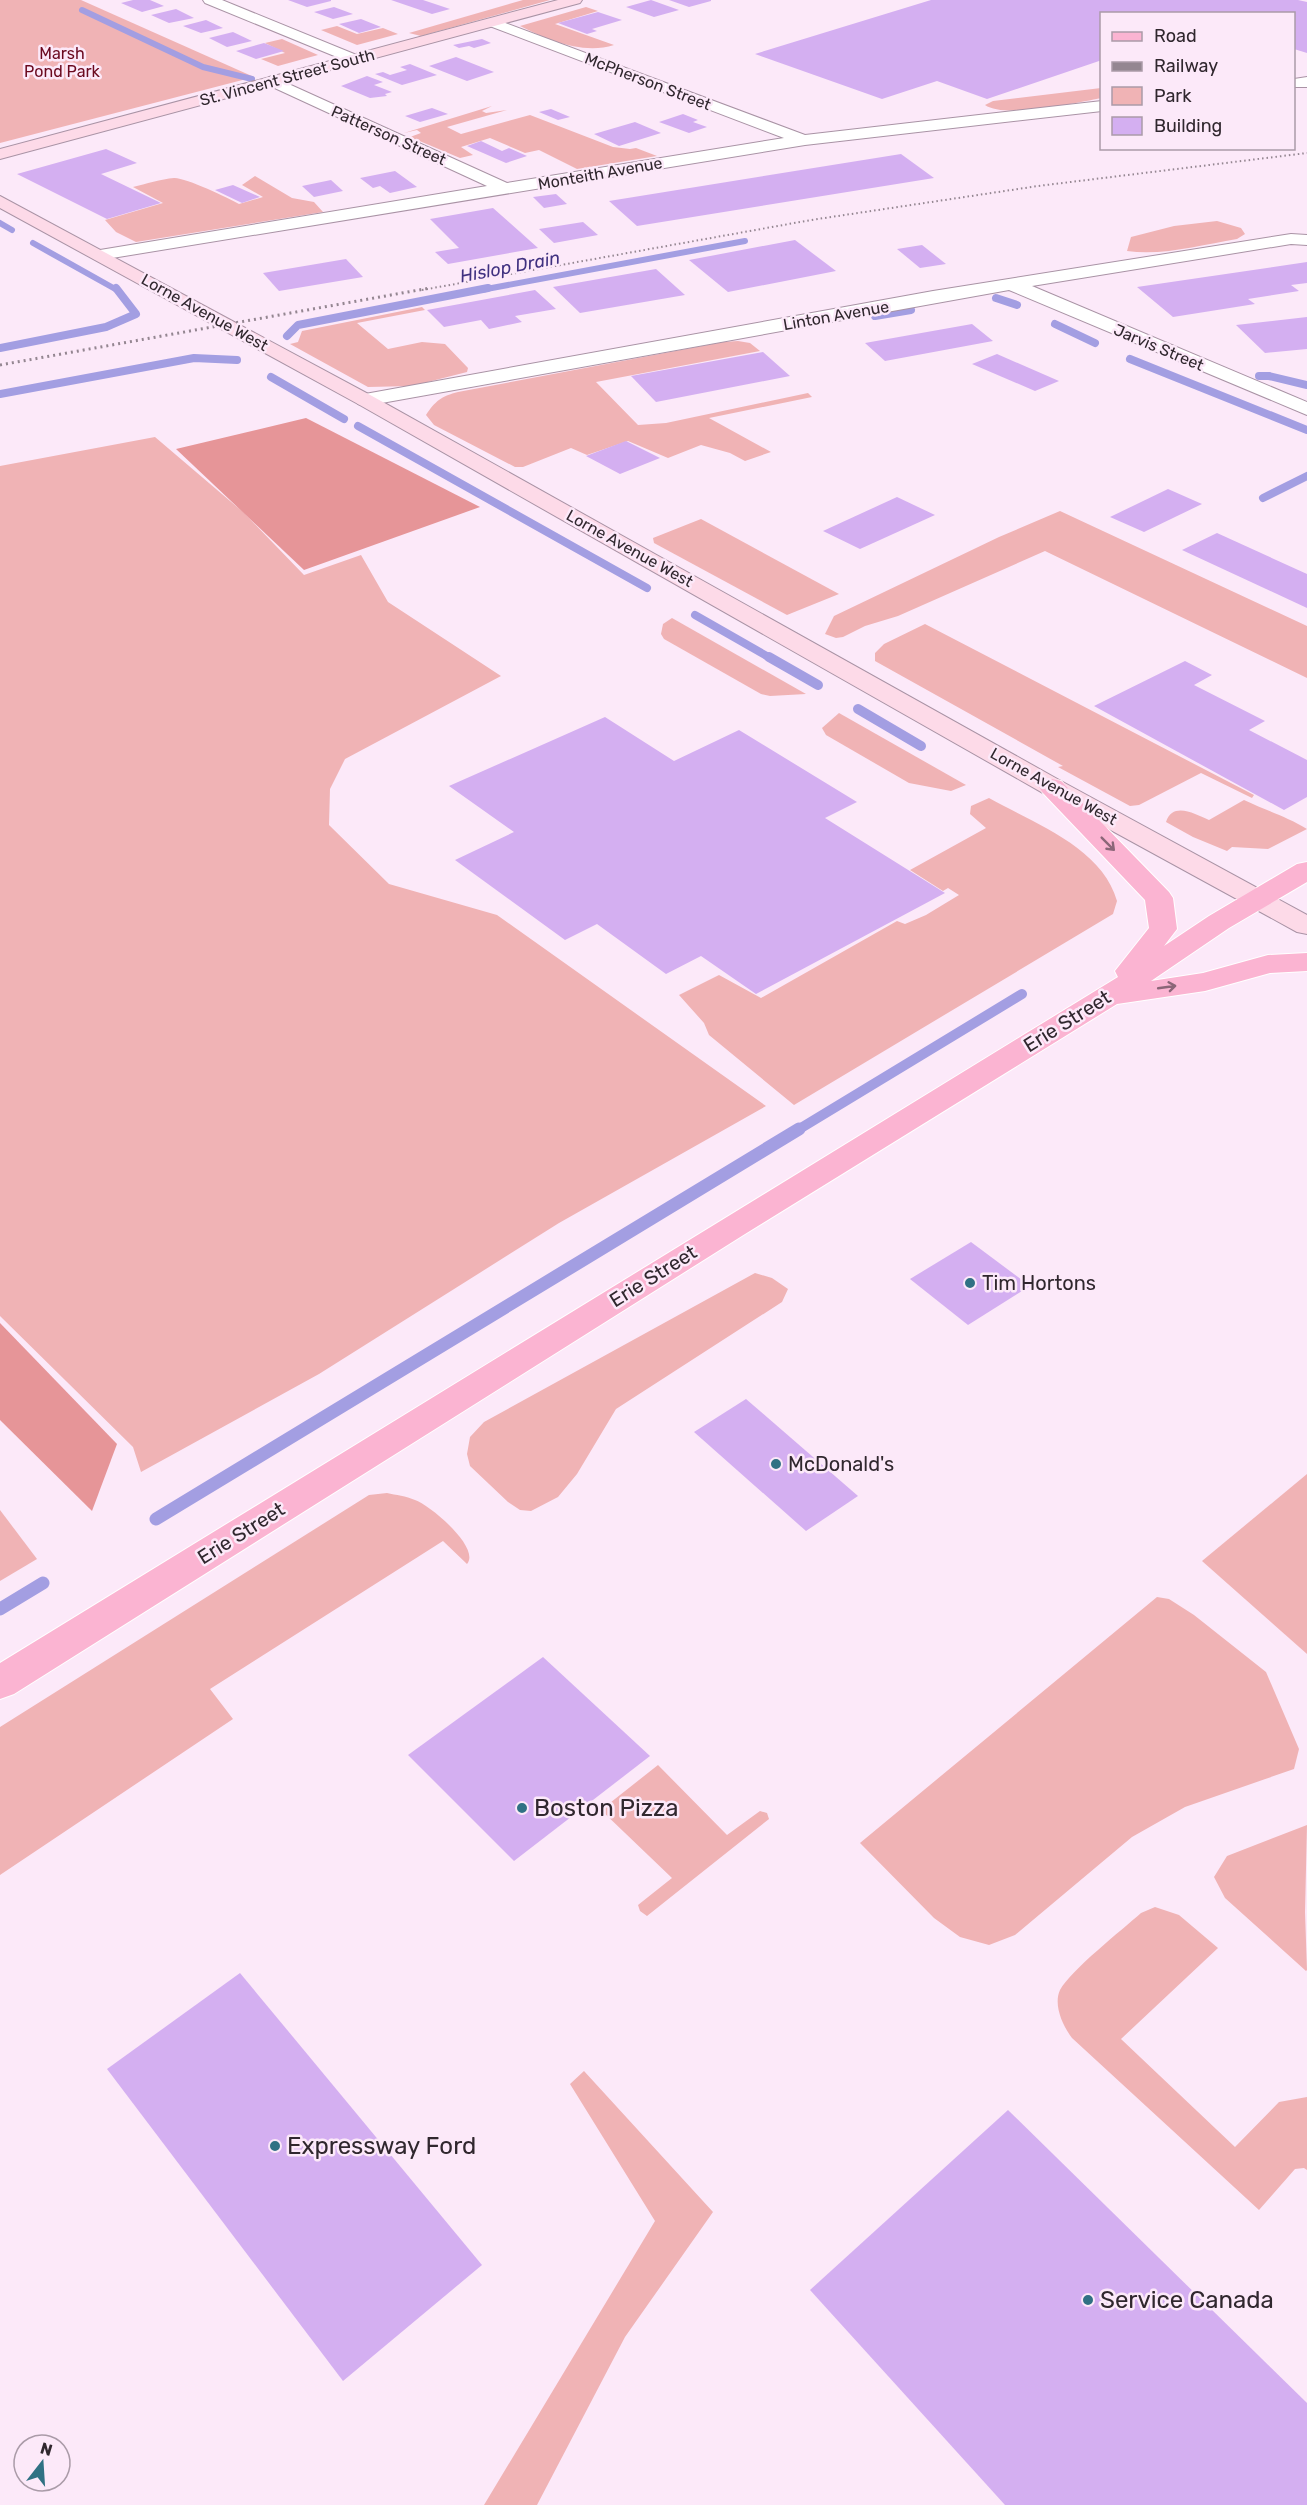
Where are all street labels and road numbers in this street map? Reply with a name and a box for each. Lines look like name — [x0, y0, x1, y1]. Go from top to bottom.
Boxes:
street label: St. Vincent Street South — [198, 45, 377, 110]
street label: McPherson Street — [582, 49, 714, 114]
street label: Patterson Street — [328, 102, 449, 169]
street label: Monteith Avenue — [536, 153, 664, 194]
street label: Lorne Avenue West — [138, 270, 271, 355]
street label: Linton Avenue — [782, 297, 891, 334]
street label: Jarvis Street — [1111, 320, 1207, 375]
street label: Lorne Avenue West — [563, 506, 696, 591]
street label: Lorne Avenue West — [987, 744, 1120, 829]
street label: Erie Street — [1019, 985, 1115, 1057]
street label: Erie Street — [605, 1240, 701, 1312]
street label: Erie Street — [193, 1497, 289, 1569]

